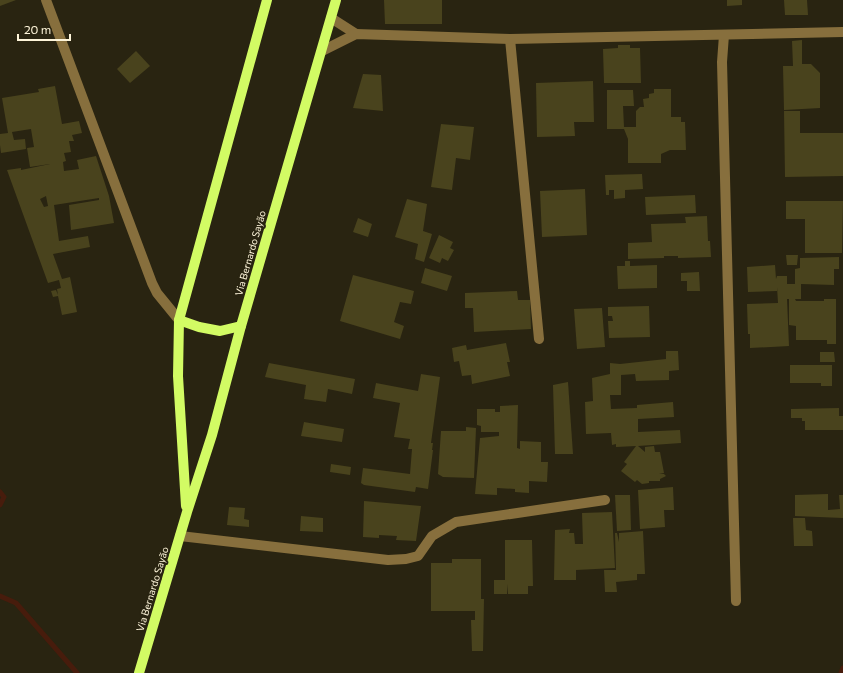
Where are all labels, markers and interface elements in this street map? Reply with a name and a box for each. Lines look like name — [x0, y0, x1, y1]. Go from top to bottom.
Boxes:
scale bar — [18, 16, 70, 42]
text: 20 m — [24, 22, 51, 36]
street label: Via Bernardo Sayão — [232, 209, 268, 297]
street label: Via Bernardo Sayão — [133, 545, 171, 633]

